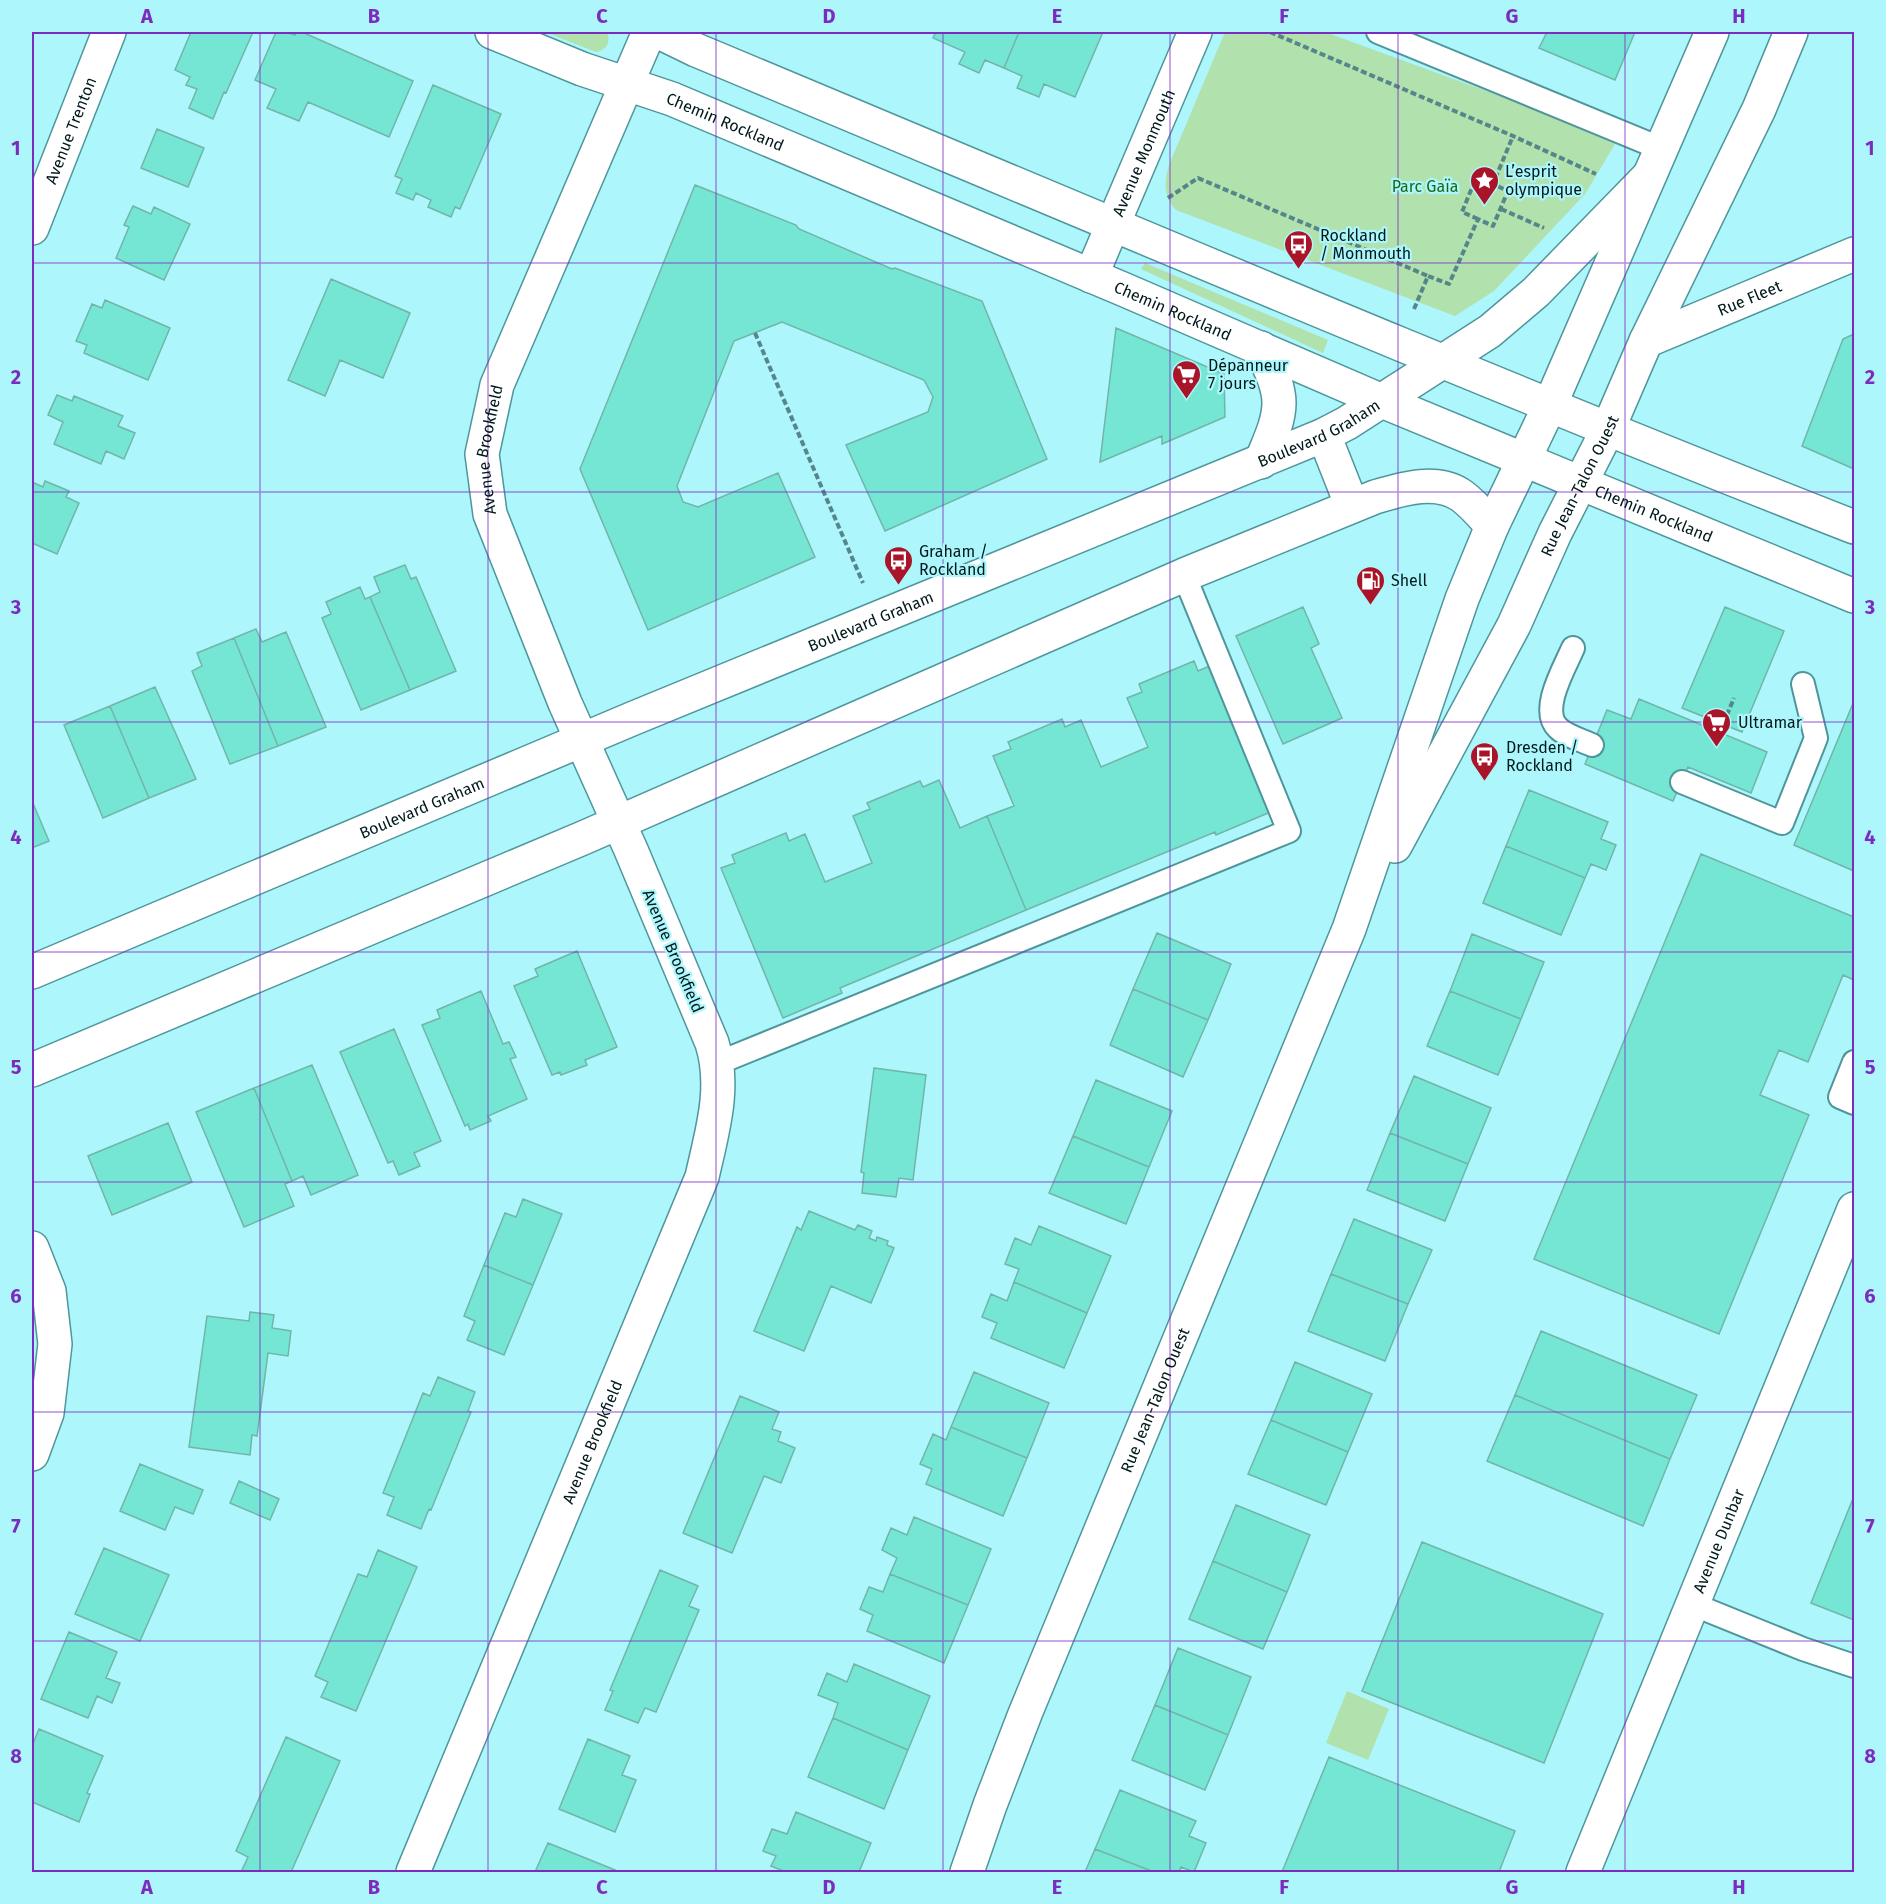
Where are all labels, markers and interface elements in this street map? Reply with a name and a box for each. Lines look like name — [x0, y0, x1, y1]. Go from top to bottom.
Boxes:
text: A — [140, 4, 154, 28]
text: B — [368, 4, 380, 28]
text: C — [596, 4, 608, 28]
text: D — [822, 4, 836, 28]
text: E — [1052, 4, 1062, 28]
text: F — [1279, 4, 1289, 28]
text: G — [1506, 4, 1518, 28]
text: H — [1732, 4, 1746, 28]
street label: Avenue Trenton — [41, 74, 100, 186]
street label: Avenue Monmouth — [1108, 86, 1179, 219]
street label: Chemin Rockland — [664, 88, 787, 155]
text: 1 — [11, 136, 21, 160]
text: 1 — [1865, 136, 1875, 160]
place label: L’esprit olympique — [1505, 162, 1582, 199]
place icon: L’esprit olympique — [1468, 164, 1500, 206]
park label: Parc Gaïa — [1392, 177, 1458, 196]
place label: Rockland / Monmouth — [1320, 226, 1411, 263]
bus stop icon: Rockland / Monmouth — [1283, 228, 1315, 270]
street label: Rue Fleet — [1715, 276, 1784, 320]
street label: Chemin Rockland — [1111, 277, 1234, 344]
place label: Dépanneur 7 jours — [1208, 356, 1289, 393]
supermarket icon: Dépanneur 7 jours — [1171, 358, 1203, 400]
text: 2 — [11, 365, 21, 389]
text: 2 — [1865, 365, 1875, 389]
street label: Avenue Brookfield — [472, 383, 506, 516]
street label: Boulevard Graham — [1255, 395, 1383, 471]
street label: Rue Jean-Talon Ouest — [1536, 412, 1622, 559]
street label: Chemin Rockland — [1592, 481, 1716, 546]
place label: Graham / Rockland — [919, 542, 988, 579]
bus stop icon: Graham / Rockland — [882, 544, 914, 586]
fuel station icon: Shell — [1354, 564, 1386, 606]
place label: Shell — [1391, 571, 1428, 590]
street label: Boulevard Graham — [805, 587, 936, 655]
text: 3 — [10, 595, 21, 619]
text: 3 — [1864, 595, 1875, 619]
supermarket icon: Ultramar — [1701, 706, 1733, 748]
place label: Ultramar — [1738, 713, 1803, 732]
place label: Dresden / Rockland — [1506, 738, 1578, 775]
bus stop icon: Dresden / Rockland — [1469, 740, 1501, 782]
street label: Boulevard Graham — [356, 773, 487, 842]
text: 4 — [10, 825, 22, 849]
text: 4 — [1864, 825, 1876, 849]
street label: Avenue Brookfield — [639, 887, 707, 1015]
text: 5 — [11, 1055, 22, 1079]
text: 5 — [1865, 1055, 1876, 1079]
text: 6 — [10, 1284, 22, 1308]
text: 6 — [1864, 1284, 1876, 1308]
street label: Rue Jean-Talon Ouest — [1116, 1324, 1193, 1475]
street label: Avenue Brookfield — [558, 1377, 626, 1506]
street label: Avenue Dunbar — [1689, 1485, 1748, 1595]
text: 7 — [11, 1514, 21, 1538]
text: 7 — [1865, 1514, 1875, 1538]
text: 8 — [10, 1744, 22, 1768]
text: 8 — [1864, 1744, 1876, 1768]
text: A — [140, 1875, 154, 1899]
text: B — [368, 1875, 380, 1899]
text: C — [596, 1875, 608, 1899]
text: D — [822, 1875, 836, 1899]
text: E — [1052, 1875, 1062, 1899]
text: F — [1279, 1875, 1289, 1899]
text: G — [1506, 1875, 1518, 1899]
text: H — [1732, 1875, 1746, 1899]

